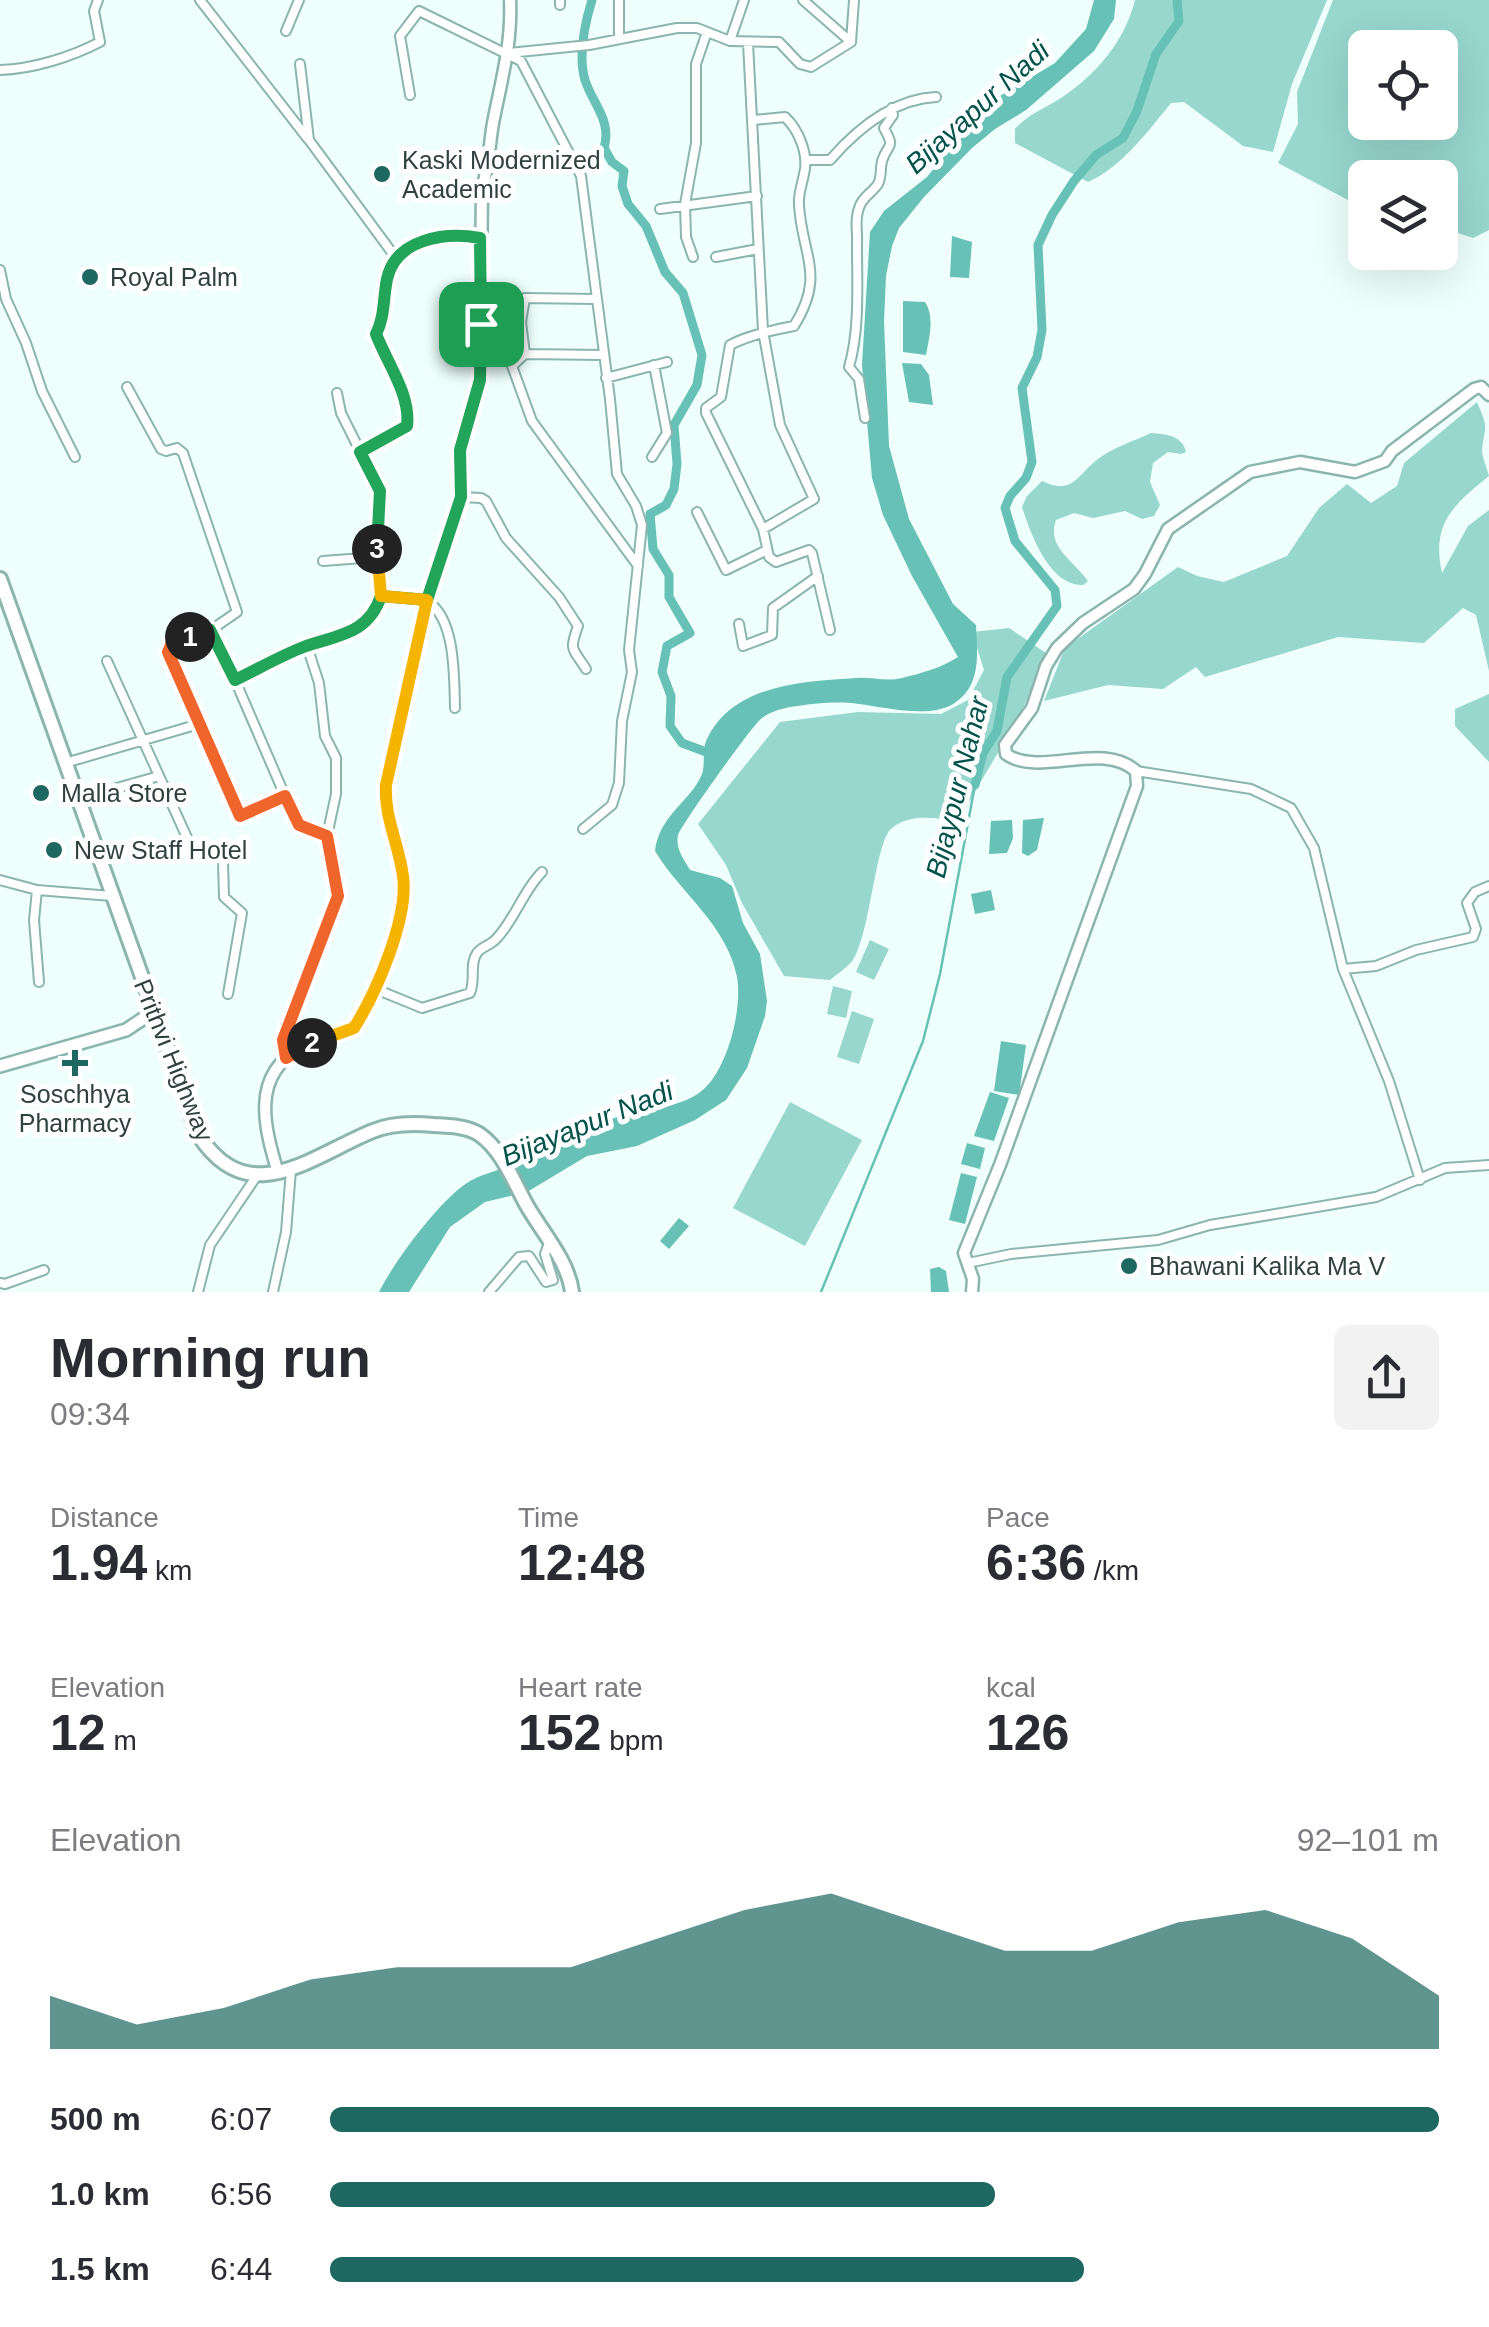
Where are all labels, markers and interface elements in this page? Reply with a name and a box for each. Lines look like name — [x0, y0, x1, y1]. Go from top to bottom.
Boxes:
map controls — [1348, 30, 1458, 270]
button: locate — [1348, 30, 1458, 140]
water label: Bijayapur Nadi — [899, 34, 1056, 180]
place label: Kaski Modernized Academic — [402, 146, 601, 203]
button: layers — [1348, 160, 1458, 270]
marker: Kaski Modernized Academic — [371, 163, 393, 185]
place label: Royal Palm — [110, 263, 238, 291]
marker: Royal Palm — [79, 266, 101, 288]
pin — [439, 282, 524, 367]
icon: arrive — [454, 297, 509, 352]
pin: 3 — [352, 524, 402, 574]
text: 3 — [369, 533, 385, 564]
pin: 1 — [165, 612, 215, 662]
text: 1 — [182, 621, 198, 652]
water label: Bijaypur Nahar — [920, 692, 995, 881]
place label: Malla Store — [61, 779, 187, 807]
marker: Malla Store — [30, 782, 52, 804]
place label: New Staff Hotel — [74, 836, 247, 864]
marker: New Staff Hotel — [43, 839, 65, 861]
street label: Prithvi Highway — [129, 975, 219, 1146]
pin: 2 — [287, 1018, 337, 1068]
text: 2 — [304, 1027, 320, 1058]
marker: Soschhya Pharmacy — [64, 1052, 86, 1074]
water label: Bijayapur Nadi — [497, 1075, 678, 1172]
place label: Soschhya Pharmacy — [19, 1080, 132, 1137]
place label: Bhawani Kalika Ma V — [1149, 1252, 1386, 1280]
marker: Bhawani Kalika Ma V — [1118, 1255, 1140, 1277]
button: share — [1334, 1325, 1439, 1430]
text: Morning run — [50, 1327, 371, 1389]
text: 09:34 — [50, 1396, 130, 1432]
text: Distance — [50, 1502, 159, 1533]
text: Time — [518, 1502, 579, 1533]
text: Pace — [986, 1502, 1050, 1533]
text: 1.94 — [50, 1535, 147, 1591]
text: 12:48 — [518, 1535, 646, 1591]
text: 6:36 — [986, 1535, 1086, 1591]
text: km — [147, 1555, 192, 1586]
text: /km — [1086, 1555, 1139, 1586]
text: Elevation — [50, 1672, 165, 1703]
text: Heart rate — [518, 1672, 643, 1703]
text: kcal — [986, 1672, 1036, 1703]
text: 12 — [50, 1705, 106, 1761]
text: 152 — [518, 1705, 601, 1761]
text: 126 — [986, 1705, 1069, 1761]
text: m — [106, 1725, 137, 1756]
text: bpm — [601, 1725, 664, 1756]
text: Elevation — [50, 1822, 182, 1858]
text: 92–101 m — [1297, 1822, 1439, 1858]
text: 500 m — [50, 2101, 141, 2137]
text: 6:07 — [210, 2101, 272, 2137]
text: 1.0 km — [50, 2176, 150, 2212]
text: 6:56 — [210, 2176, 272, 2212]
text: 1.5 km — [50, 2251, 150, 2287]
text: 6:44 — [210, 2251, 272, 2287]

